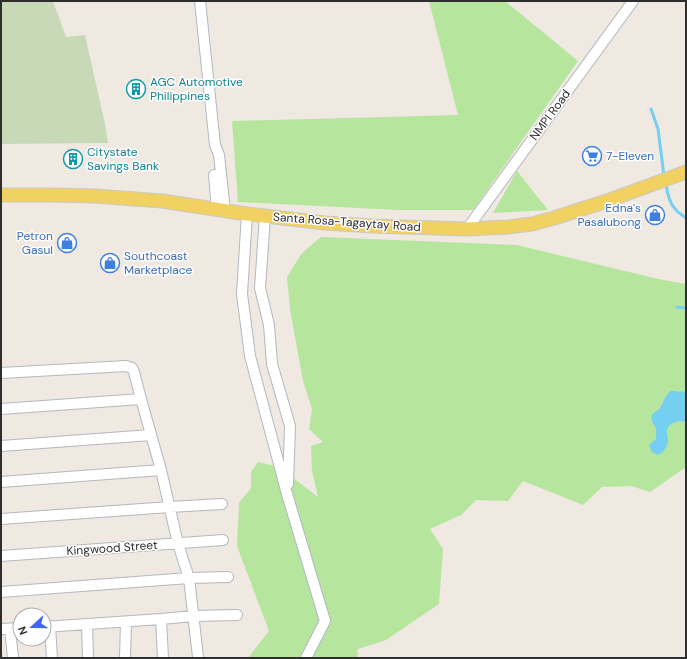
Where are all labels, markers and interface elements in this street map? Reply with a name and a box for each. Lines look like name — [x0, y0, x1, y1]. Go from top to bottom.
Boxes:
place label: AGC Automotive Philippines — [150, 74, 243, 104]
building icon: AGC Automotive Philippines — [125, 78, 147, 100]
street label: NMPI Road — [526, 86, 574, 144]
place label: Citystate Savings Bank — [87, 144, 159, 174]
supermarket icon: 7-Eleven — [581, 145, 603, 167]
building icon: Citystate Savings Bank — [62, 148, 84, 170]
place label: 7-Eleven — [606, 148, 654, 164]
place label: Edna's Pasalubong — [577, 200, 641, 230]
shop icon: Edna's Pasalubong — [644, 204, 666, 226]
street label: Santa Rosa-Tagaytay Road — [273, 209, 421, 235]
place label: Petron Gasul — [17, 228, 53, 258]
shop icon: Petron Gasul — [56, 232, 78, 254]
place label: Southcoast Marketplace — [124, 248, 193, 278]
shop icon: Southcoast Marketplace — [99, 252, 121, 274]
street label: Kingwood Street — [66, 537, 158, 559]
north arrow — [12, 607, 52, 647]
text: N — [15, 624, 31, 637]

